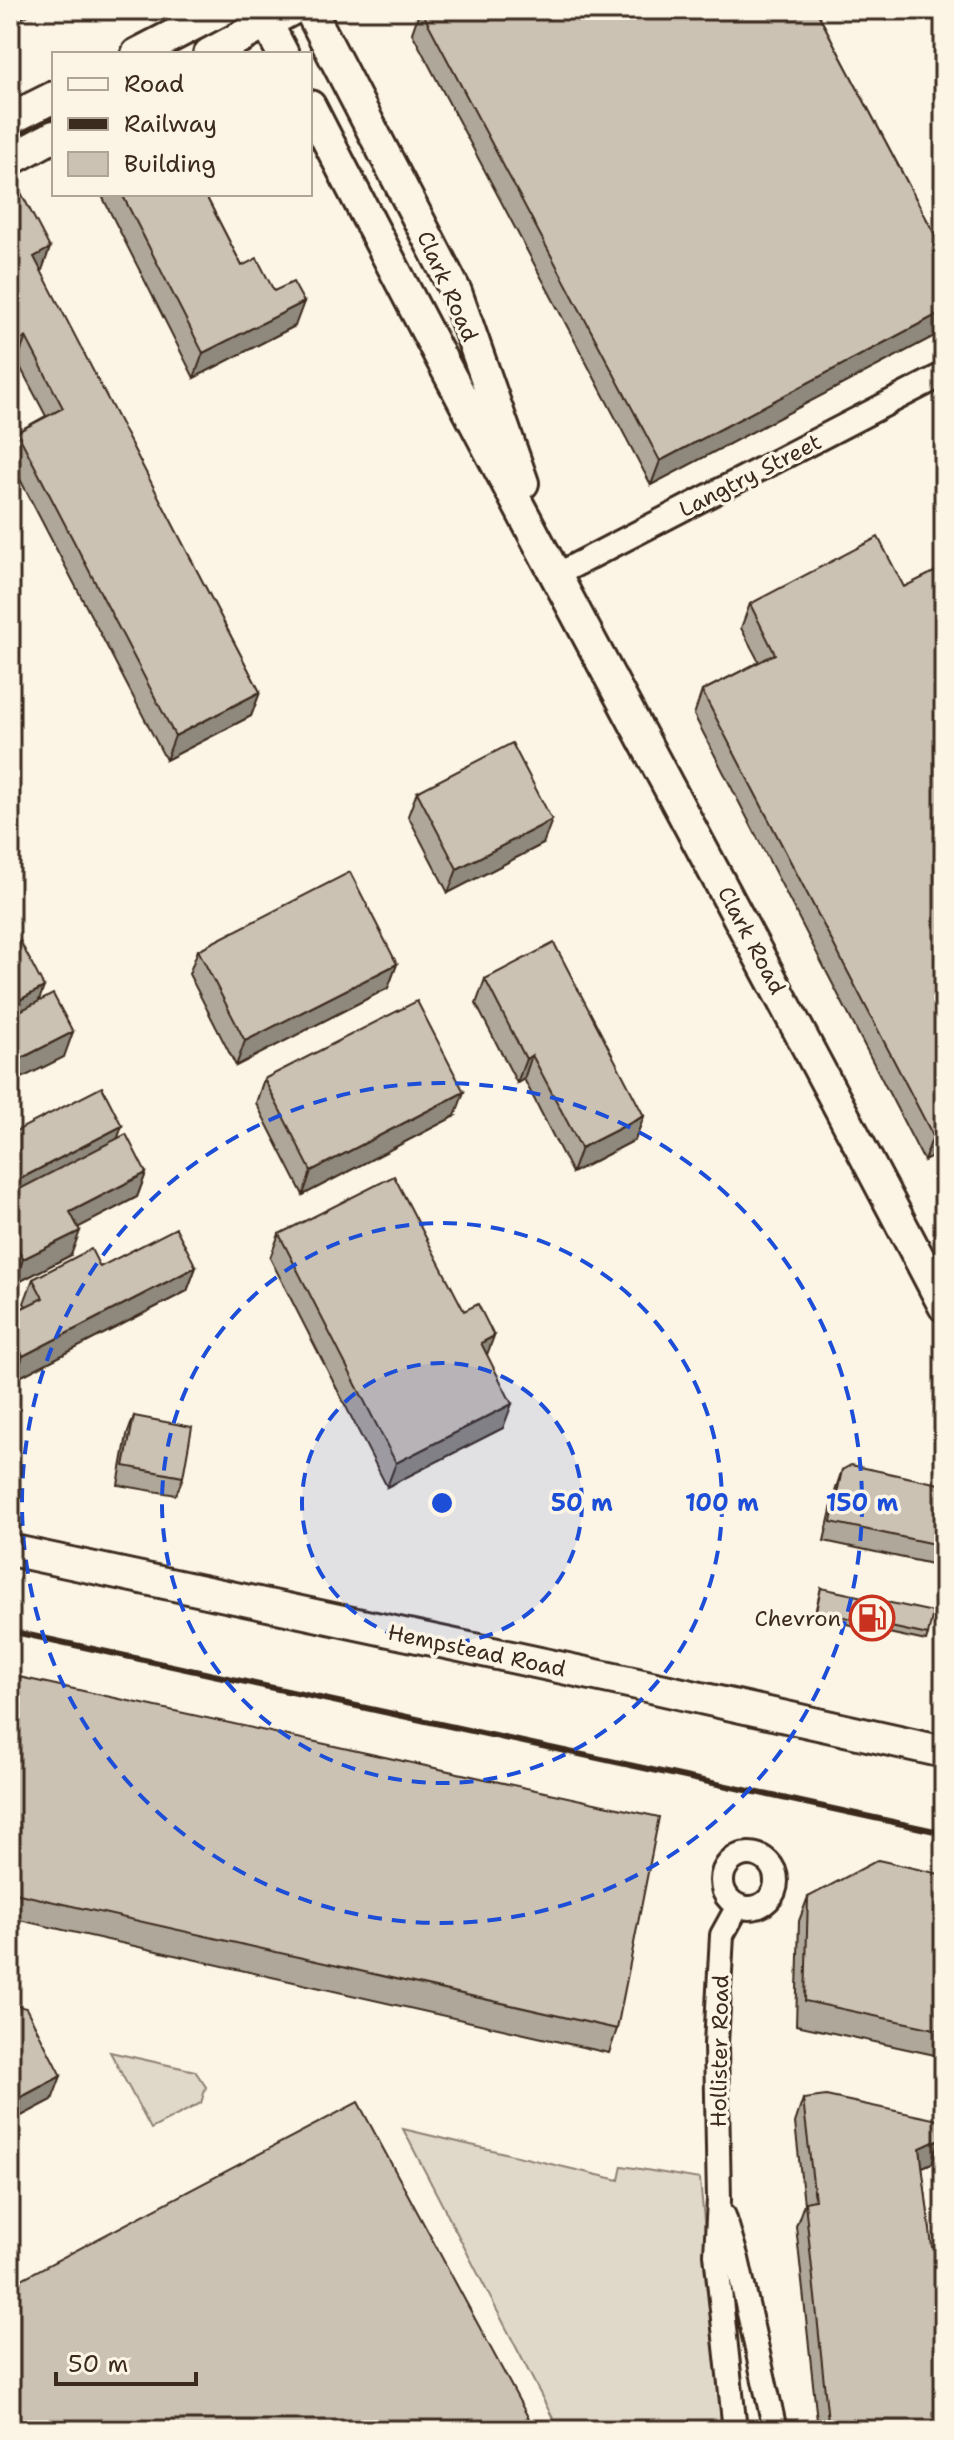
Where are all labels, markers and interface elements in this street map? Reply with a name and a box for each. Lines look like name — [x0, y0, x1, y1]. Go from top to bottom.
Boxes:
legend — [52, 52, 312, 196]
text: Road — [124, 68, 184, 100]
text: Railway — [124, 108, 217, 140]
text: Building — [124, 148, 216, 180]
street label: Clark Road — [410, 226, 485, 346]
street label: Langtry Street — [674, 427, 826, 524]
street label: Clark Road — [711, 881, 792, 999]
text: 50 m — [551, 1487, 613, 1519]
text: 100 m — [685, 1487, 759, 1519]
text: 150 m — [826, 1487, 898, 1519]
centre of rings — [428, 1489, 456, 1517]
fuel station icon: Chevron — [848, 1594, 896, 1642]
place label: Chevron — [754, 1604, 841, 1633]
street label: Hempstead Road — [385, 1617, 568, 1684]
street label: Hollister Road — [704, 1974, 735, 2128]
scale bar — [56, 2336, 196, 2386]
text: 50 m — [68, 2348, 128, 2380]

